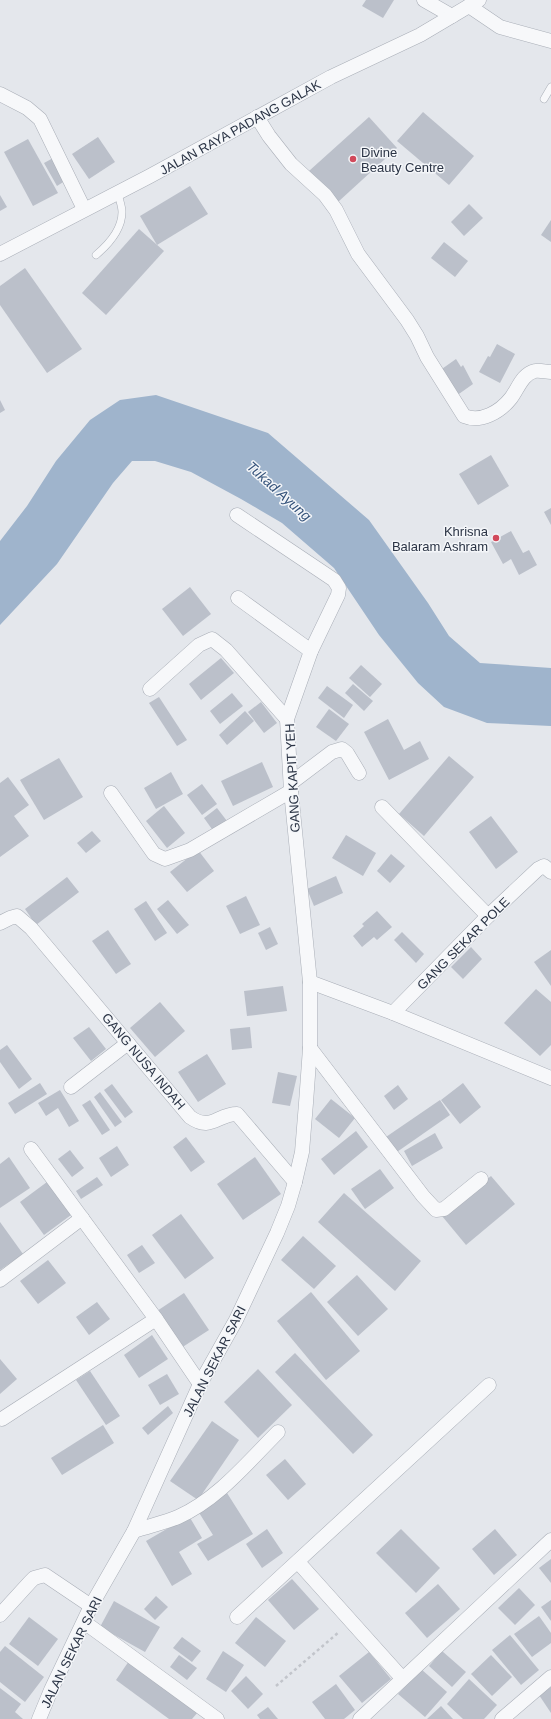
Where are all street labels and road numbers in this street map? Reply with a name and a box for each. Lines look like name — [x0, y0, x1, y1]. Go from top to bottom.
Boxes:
street label: JALAN RAYA PADANG GALAK — [157, 77, 323, 178]
street label: GANG KAPIT YEH — [282, 723, 303, 833]
street label: GANG SEKAR POLE — [414, 894, 513, 993]
street label: GANG NUSA INDAH — [99, 1010, 188, 1113]
street label: JALAN SEKAR SARI — [180, 1303, 249, 1419]
street label: JALAN SEKAR SARI — [38, 1594, 105, 1710]

